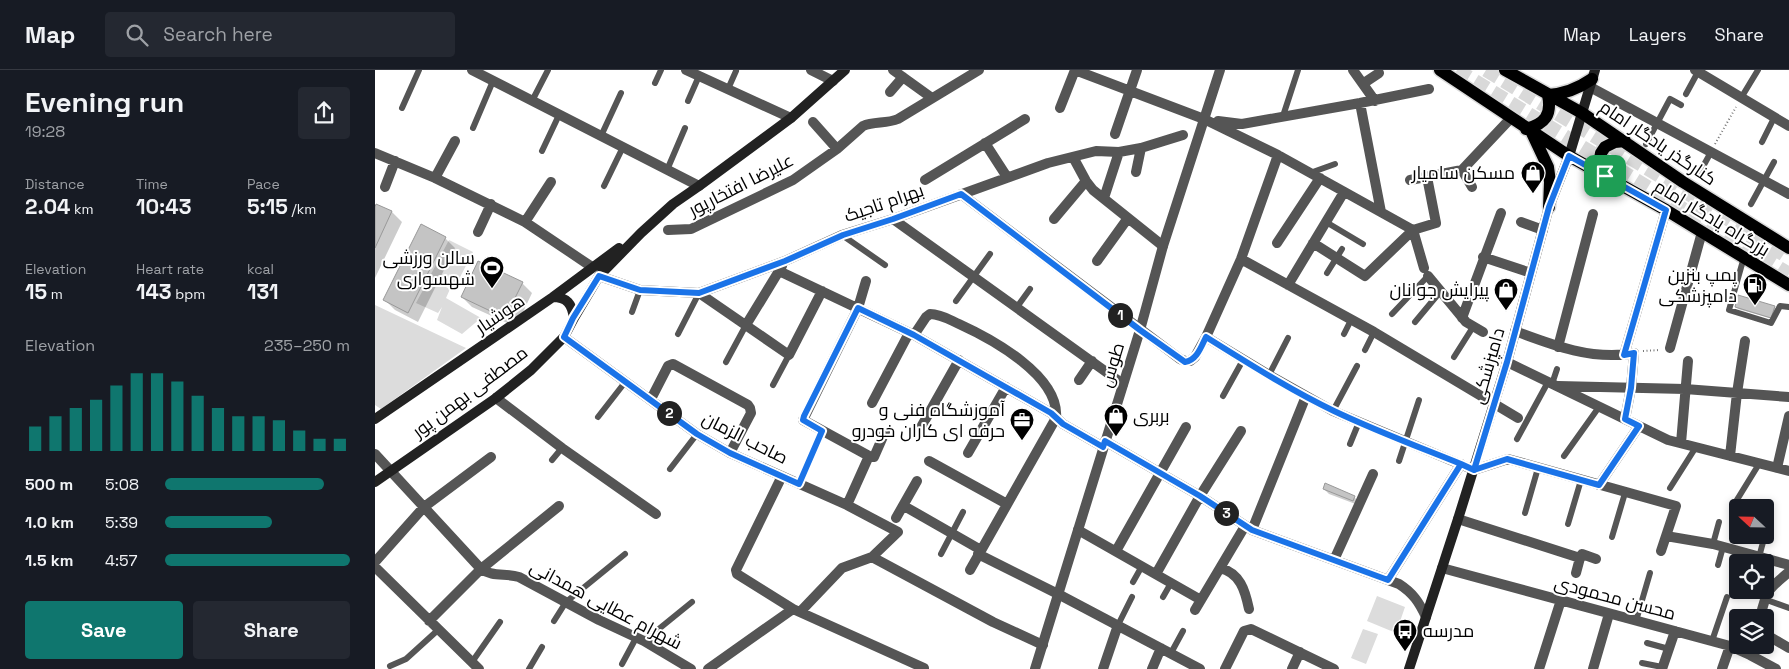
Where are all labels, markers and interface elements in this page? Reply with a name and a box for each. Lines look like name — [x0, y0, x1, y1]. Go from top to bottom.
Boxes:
search box — [105, 12, 455, 57]
text: Map — [25, 19, 75, 50]
icon: search — [123, 21, 151, 49]
text: Search here — [163, 22, 273, 47]
text: Map — [1563, 23, 1601, 46]
text: Layers — [1629, 23, 1686, 46]
text: Share — [1714, 23, 1764, 46]
text: Evening run — [25, 84, 184, 120]
button: share — [298, 87, 350, 139]
street label: کنارگذر یادگار امام — [1595, 95, 1721, 191]
text: 19:28 — [25, 121, 65, 142]
street label: علیرضا افتخارپور — [683, 148, 798, 222]
pin — [1584, 155, 1626, 197]
shop icon: مسکن سامیار — [1520, 160, 1546, 194]
place label: مسکن سامیار — [1411, 161, 1515, 184]
icon: arrive — [1591, 162, 1619, 190]
street label: بزرگراه یادگار امام — [1650, 174, 1774, 262]
text: Distance — [25, 175, 85, 193]
text: Time — [136, 175, 168, 193]
text: Pace — [247, 175, 280, 193]
street label: بهرام تاجیک — [841, 178, 927, 228]
text: 2.04 — [25, 193, 70, 220]
text: 10:43 — [136, 193, 191, 220]
text: 5:15 — [247, 193, 288, 220]
text: km — [70, 200, 94, 218]
text: /km — [288, 200, 316, 218]
place label: سالن ورزشی شهسواری — [383, 246, 475, 290]
sports icon: سالن ورزشی شهسواری — [479, 255, 505, 289]
text: Elevation — [25, 260, 86, 278]
text: Heart rate — [136, 260, 204, 278]
text: kcal — [247, 260, 274, 278]
place label: پمپ بنزین دامپزشکی — [1659, 263, 1737, 308]
fuel station icon: پمپ بنزین دامپزشکی — [1742, 272, 1768, 306]
shop icon: پیرایش جوانان — [1493, 277, 1519, 311]
text: 15 — [25, 278, 47, 305]
text: 143 — [136, 278, 172, 305]
text: 131 — [247, 278, 278, 305]
place label: پیرایش جوانان — [1389, 278, 1489, 302]
text: m — [47, 285, 63, 303]
text: bpm — [172, 285, 205, 303]
street label: هوشیار — [470, 289, 529, 339]
pin: 1 — [1107, 302, 1133, 328]
text: 1 — [1117, 306, 1124, 324]
street label: دامپزشکی — [1466, 325, 1510, 407]
text: Elevation — [25, 335, 95, 356]
text: 235–250 m — [264, 335, 350, 356]
street label: طوس — [1094, 340, 1129, 390]
street label: مصطفی بهمن پور — [407, 341, 532, 444]
place label: آموزشگاه فنی و حرفه ای کاران خودرو — [852, 398, 1005, 442]
pin: 2 — [657, 400, 681, 426]
shop icon: بربری — [1103, 403, 1129, 437]
text: 2 — [665, 404, 674, 422]
place label: بربری — [1133, 404, 1170, 427]
street label: صاحب الزمان — [698, 406, 792, 469]
office icon: آموزشگاه فنی و حرفه ای کاران خودرو — [1009, 407, 1035, 441]
text: 500 m — [25, 474, 73, 495]
text: 5:08 — [105, 474, 139, 495]
north arrow — [1729, 499, 1774, 544]
map controls — [1729, 499, 1774, 654]
pin: 3 — [1213, 500, 1239, 526]
text: 3 — [1222, 504, 1231, 522]
text: 1.0 km — [25, 512, 74, 533]
text: 5:39 — [105, 512, 138, 533]
text: 1.5 km — [25, 550, 73, 571]
text: 4:57 — [105, 550, 137, 571]
button: locate — [1729, 554, 1774, 599]
street label: شهرام عطایی همدانی — [526, 555, 686, 655]
street label: محسن محمودی — [1552, 570, 1678, 625]
button: Save — [25, 601, 183, 659]
button: Share — [193, 601, 350, 659]
button: layers — [1729, 609, 1774, 654]
bus stop icon: مدرسه — [1392, 618, 1418, 652]
place label: مدرسه — [1423, 619, 1474, 642]

